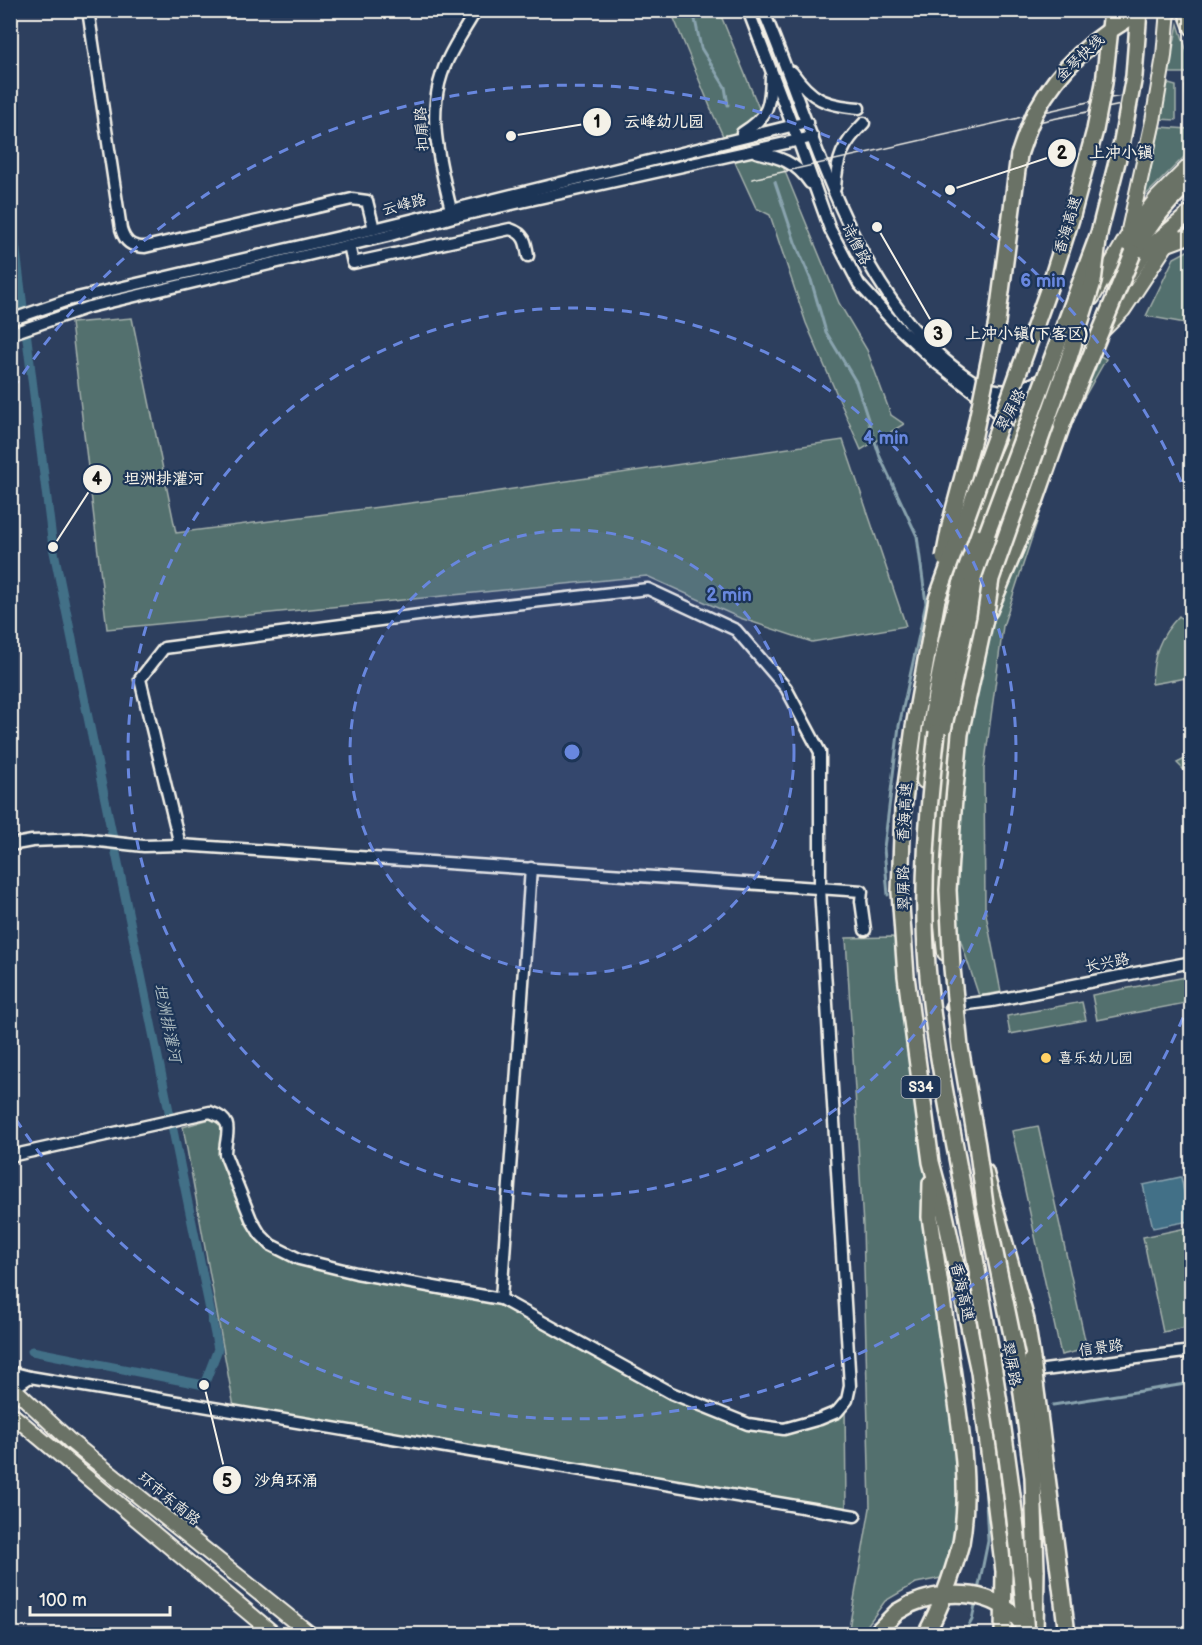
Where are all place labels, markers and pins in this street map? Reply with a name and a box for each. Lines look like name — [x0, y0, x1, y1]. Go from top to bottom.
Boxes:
callout: 云峰幼儿园 — [582, 105, 716, 139]
callout: 上冲小镇 — [1047, 136, 1165, 170]
callout: 上冲小镇(下客区) — [923, 316, 1100, 350]
callout: 坦洲排灌河 — [82, 462, 216, 496]
centre of rings — [562, 742, 582, 762]
place label: 喜乐幼儿园 — [1058, 1049, 1133, 1068]
marker: 喜乐幼儿园 — [1039, 1051, 1053, 1065]
callout: 沙角环涌 — [212, 1463, 330, 1497]

